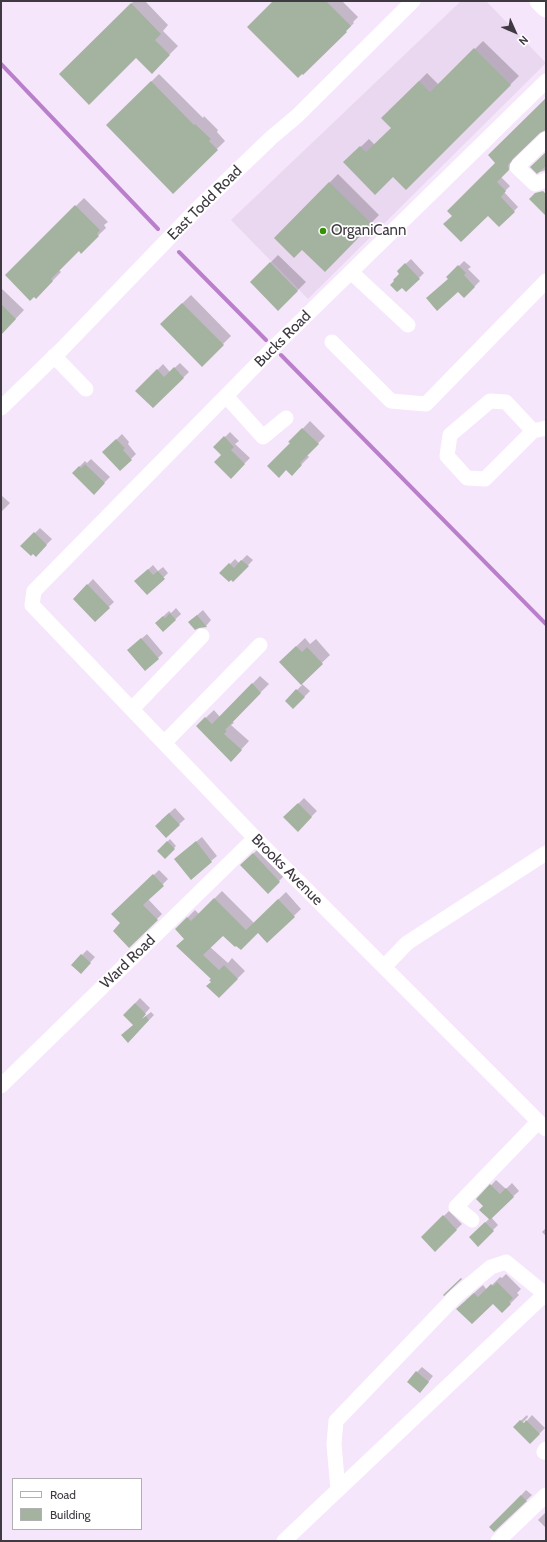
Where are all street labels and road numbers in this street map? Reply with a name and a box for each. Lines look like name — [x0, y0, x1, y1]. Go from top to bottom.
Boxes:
street label: East Todd Road — [164, 162, 246, 244]
street label: Bucks Road — [251, 307, 315, 371]
street label: Brooks Avenue — [247, 830, 327, 910]
street label: Ward Road — [97, 931, 159, 993]

